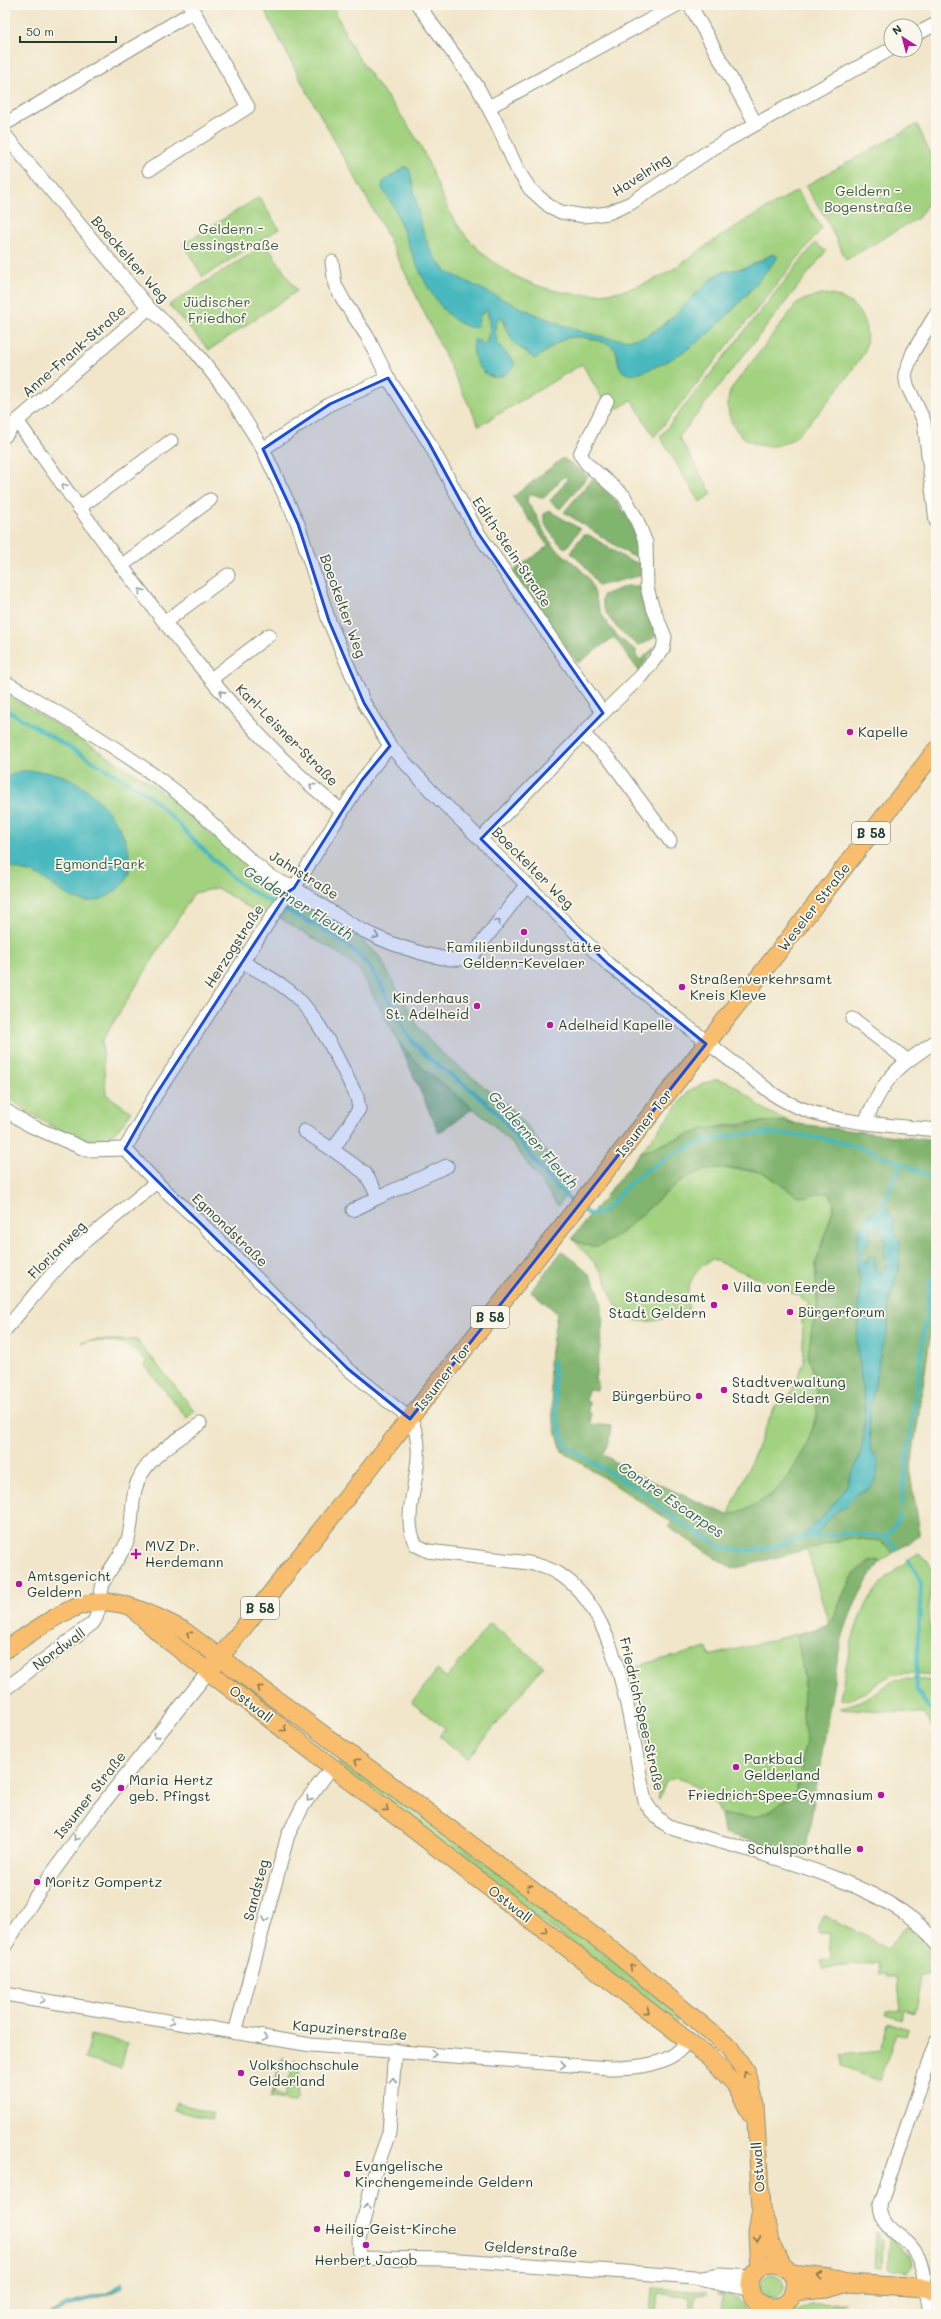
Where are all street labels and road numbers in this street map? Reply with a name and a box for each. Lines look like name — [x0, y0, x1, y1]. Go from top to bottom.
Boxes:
street label: Havelring — [608, 149, 673, 200]
street label: Boeckelter Weg — [87, 211, 173, 306]
street label: Anne-Frank-Straße — [18, 300, 130, 401]
street label: Edith-Stein-Straße — [468, 493, 556, 611]
street label: Boeckelter Weg — [316, 551, 371, 660]
street label: Karl-Leisner-Straße — [232, 679, 343, 790]
street label: Boeckelter Weg — [488, 822, 579, 913]
road number: B 58 — [852, 822, 890, 844]
street label: Jahnstraße — [266, 846, 343, 903]
street label: Weseler Straße — [773, 859, 854, 955]
street label: Herzogstraße — [199, 900, 268, 991]
street label: Issumer Tor — [611, 1085, 676, 1161]
street label: Egmondstraße — [188, 1189, 272, 1271]
street label: Florianweg — [23, 1216, 90, 1283]
road number: B 58 — [471, 1306, 509, 1328]
street label: Issumer Tor — [410, 1339, 475, 1415]
road number: B 58 — [241, 1597, 279, 1619]
street label: Nordwall — [28, 1623, 89, 1674]
street label: Friedrich-Spee-Straße — [616, 1635, 669, 1793]
street label: Ostwall — [225, 1681, 277, 1727]
street label: Issumer Straße — [49, 1747, 130, 1842]
street label: Sandsteg — [238, 1857, 273, 1923]
street label: Ostwall — [484, 1881, 536, 1927]
street label: Kapuzinerstraße — [292, 2015, 408, 2044]
street label: Ostwall — [746, 2141, 769, 2193]
street label: Gelderstraße — [484, 2236, 578, 2261]

